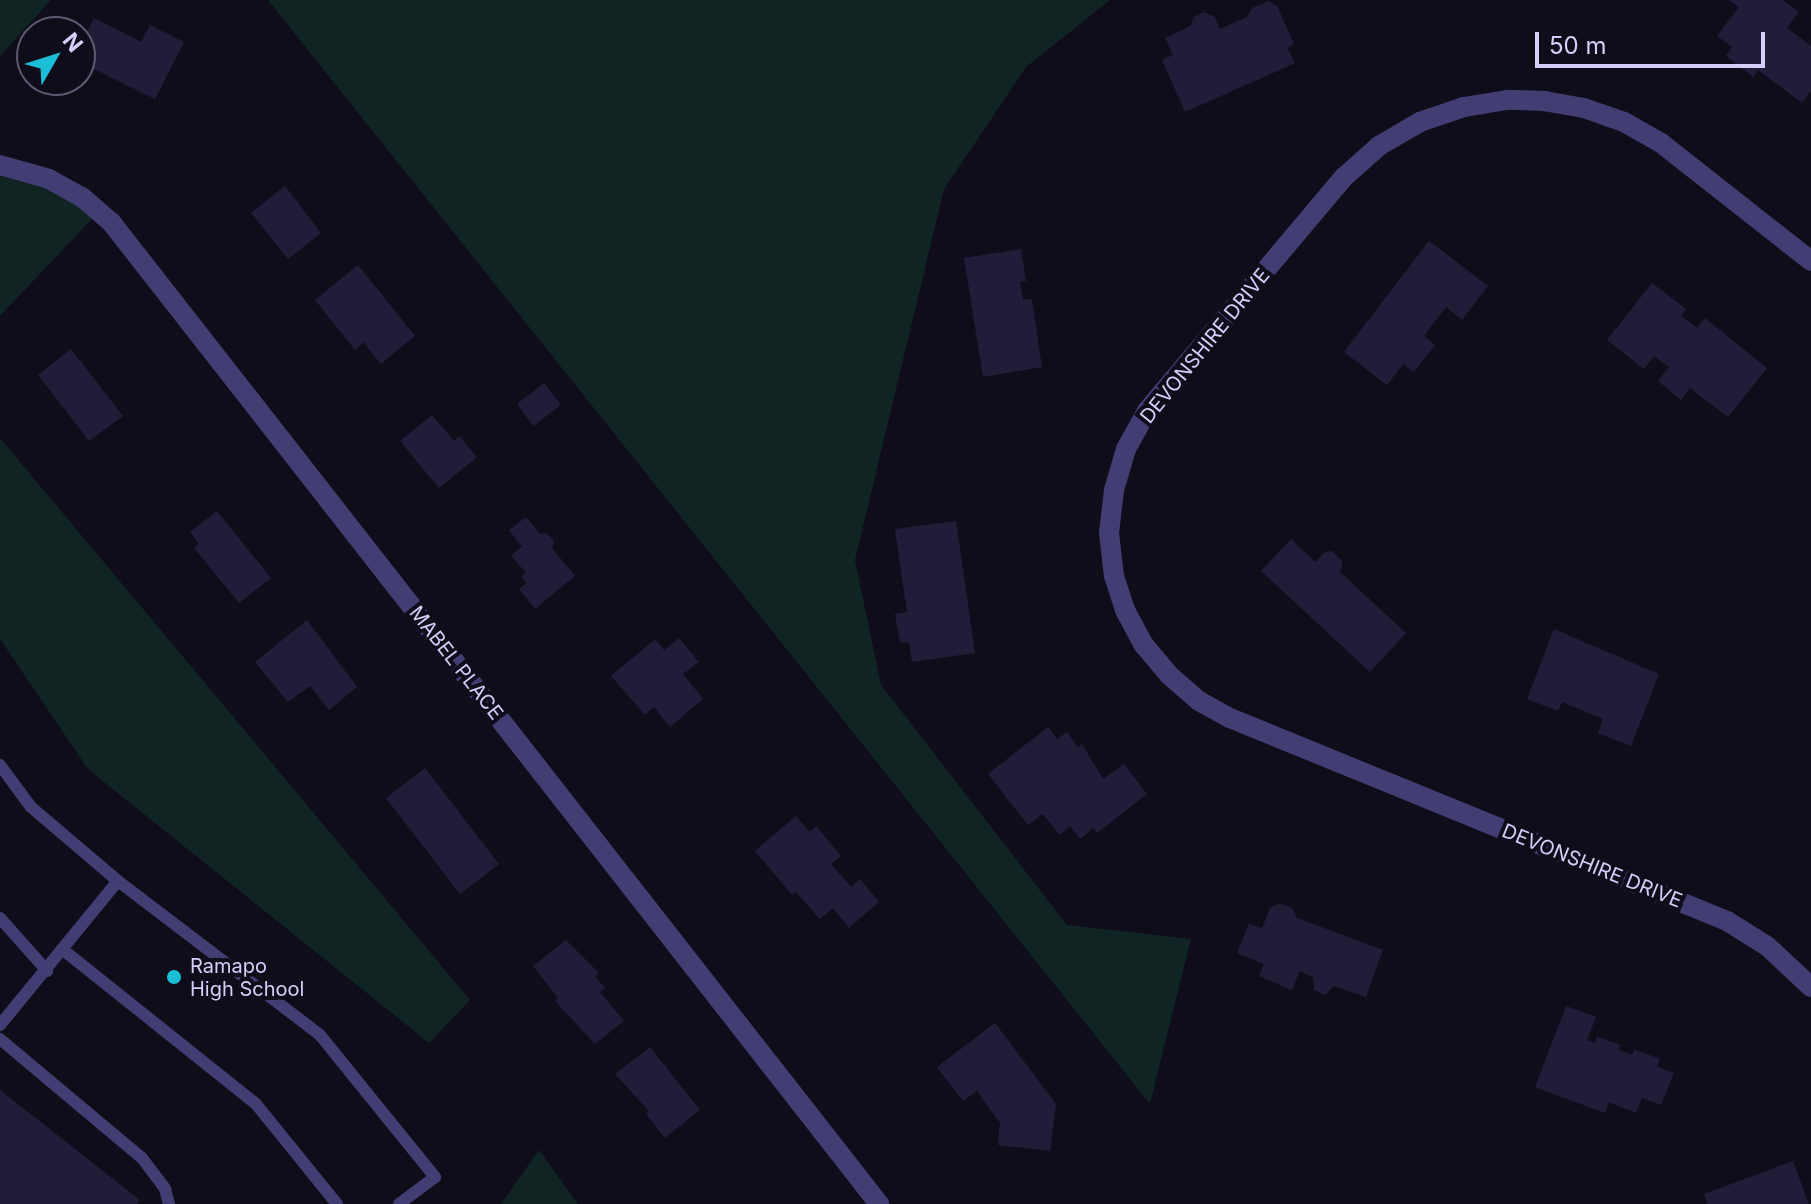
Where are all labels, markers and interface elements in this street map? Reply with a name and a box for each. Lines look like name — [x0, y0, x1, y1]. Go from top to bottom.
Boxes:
north arrow — [16, 16, 96, 96]
scale bar — [1539, 16, 1769, 66]
text: N — [58, 27, 88, 57]
text: 50 m — [1549, 31, 1607, 60]
street label: DEVONSHIRE DRIVE — [1135, 264, 1275, 428]
street label: MABEL PLACE — [404, 601, 508, 725]
street label: DEVONSHIRE DRIVE — [1498, 819, 1686, 913]
place label: Ramapo High School — [190, 954, 304, 1001]
marker: Ramapo High School — [165, 968, 183, 986]

